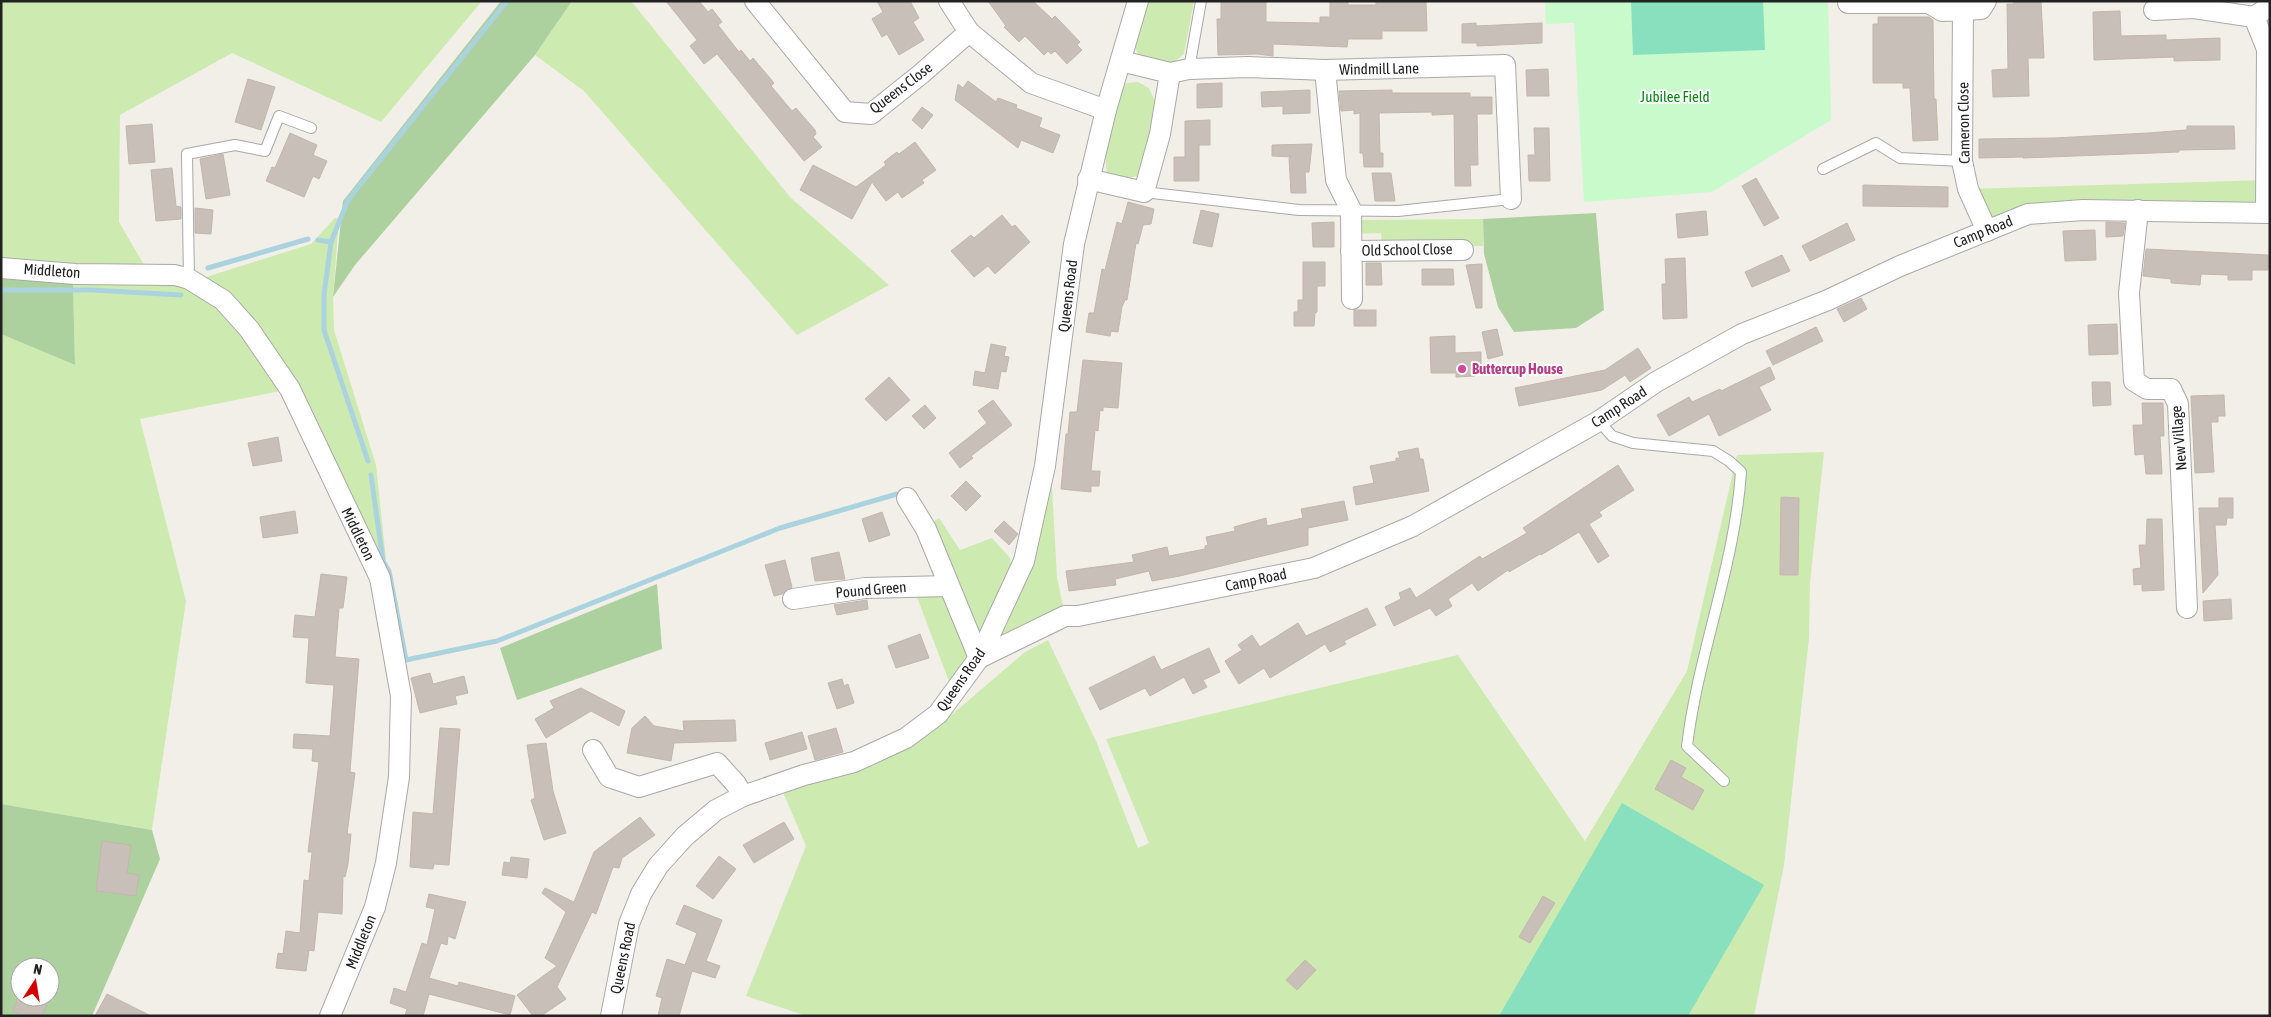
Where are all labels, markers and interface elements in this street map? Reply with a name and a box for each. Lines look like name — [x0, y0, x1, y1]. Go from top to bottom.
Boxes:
street label: Queens Close — [866, 58, 935, 117]
street label: Windmill Lane — [1339, 59, 1419, 78]
street label: Cameron Close — [1954, 82, 1973, 164]
park label: Jubilee Field — [1640, 88, 1710, 105]
street label: Camp Road — [1951, 212, 2015, 251]
street label: Old School Close — [1361, 240, 1453, 259]
street label: Queens Road — [1055, 259, 1080, 333]
street label: Middleton — [23, 260, 81, 281]
place label: Buttercup House — [1472, 360, 1563, 377]
marker: Buttercup House — [1456, 363, 1468, 375]
street label: Camp Road — [1588, 382, 1649, 431]
street label: New Village — [2167, 405, 2190, 471]
street label: Middleton — [338, 505, 379, 563]
street label: Camp Road — [1224, 565, 1288, 594]
street label: Pound Green — [835, 578, 907, 601]
street label: Queens Road — [933, 645, 988, 714]
street label: Middleton — [342, 912, 379, 971]
street label: Queens Road — [607, 921, 638, 995]
north arrow — [10, 957, 60, 1007]
text: N — [32, 961, 43, 978]

